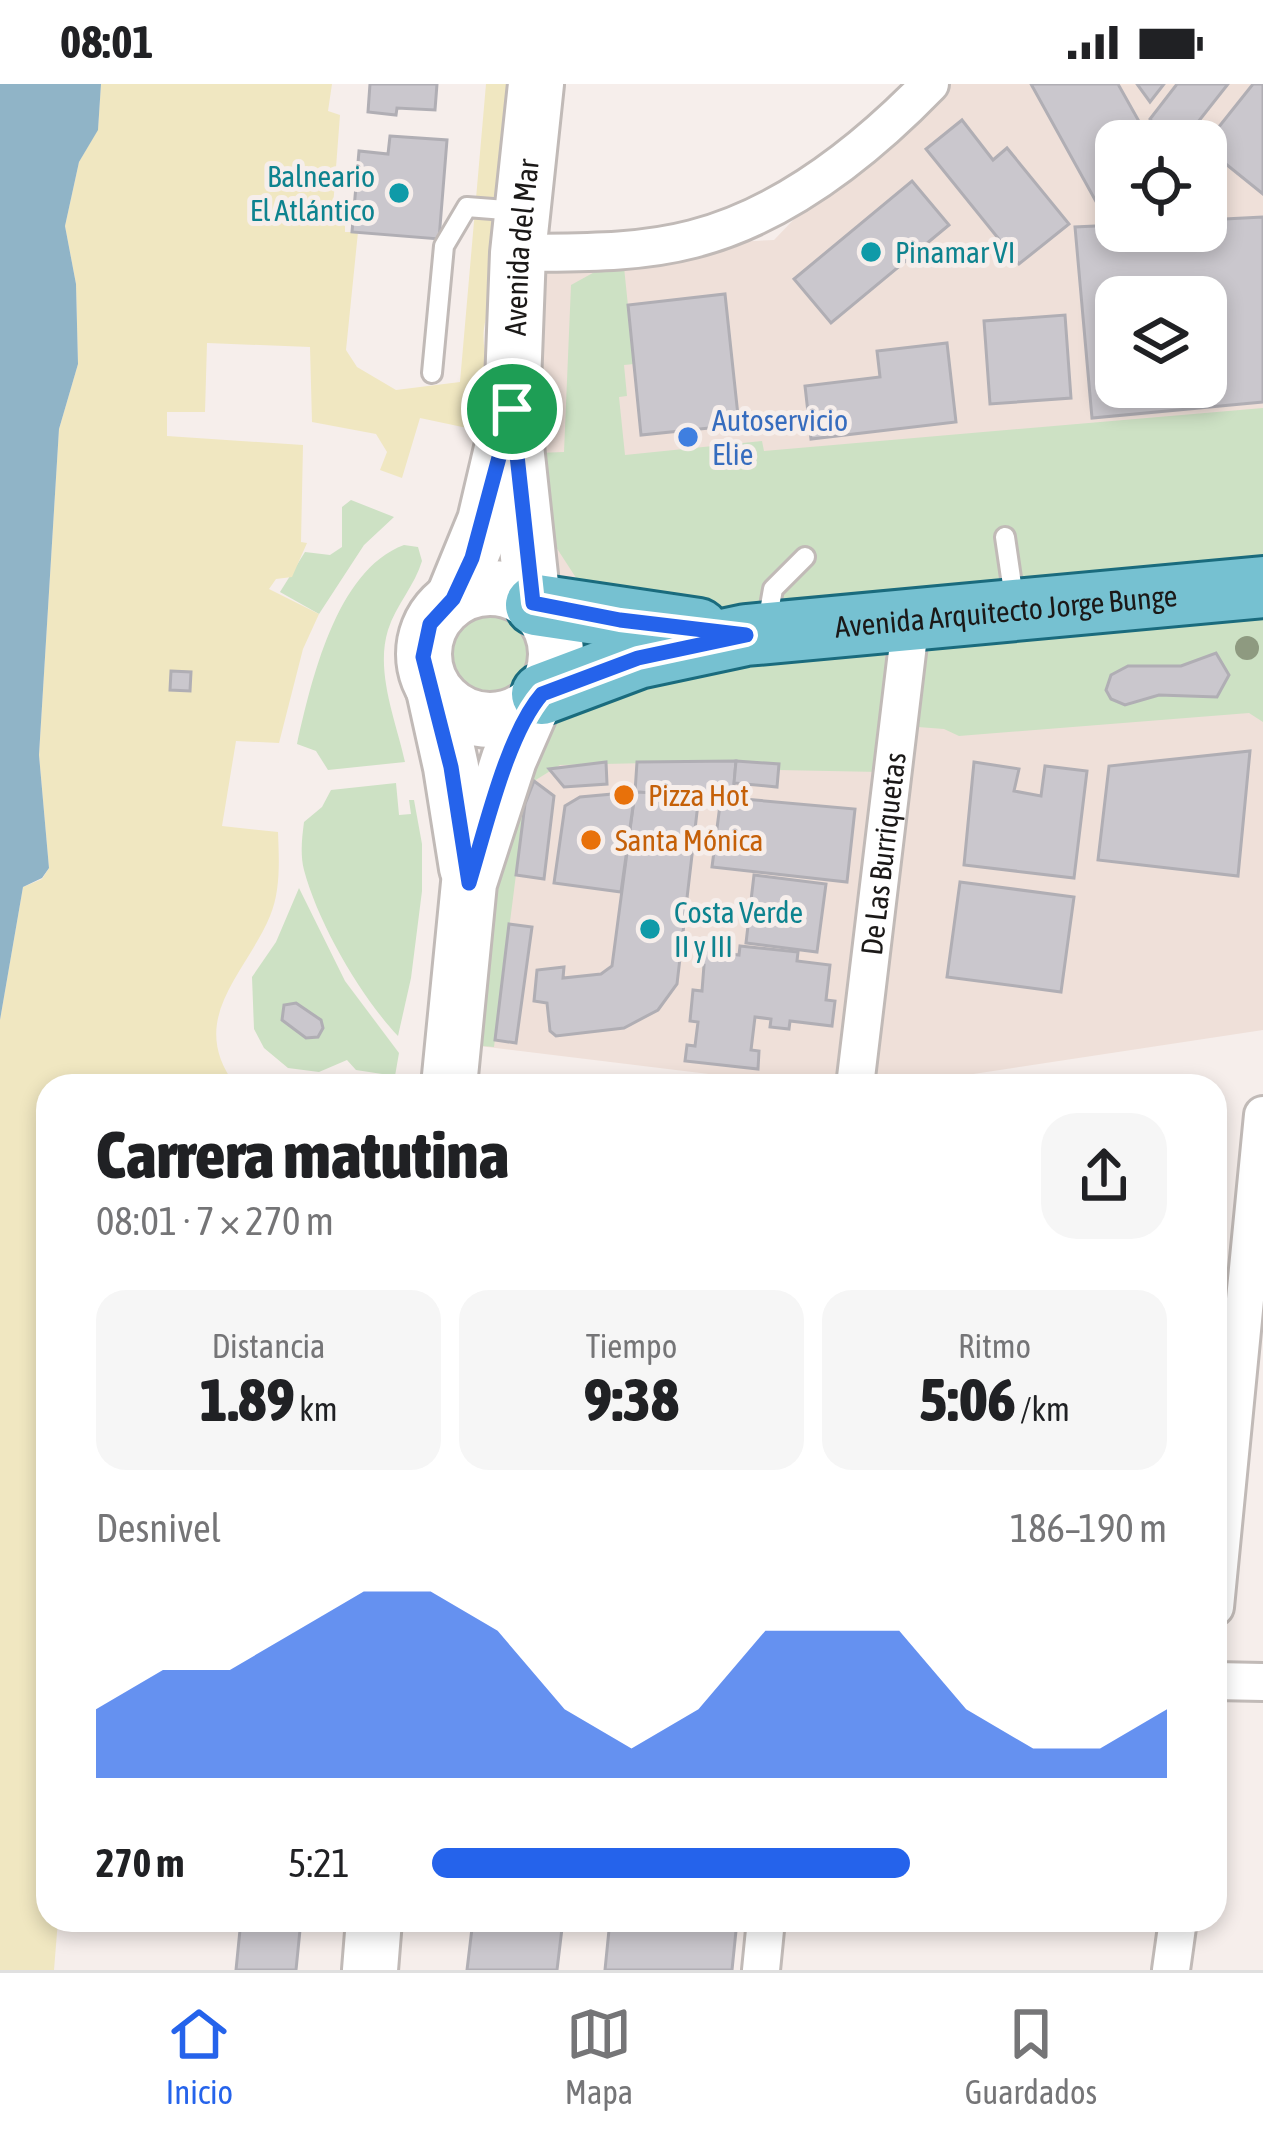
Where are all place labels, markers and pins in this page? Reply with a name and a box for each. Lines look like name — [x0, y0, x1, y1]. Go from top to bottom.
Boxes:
place label: Balneario El Atlántico — [250, 159, 375, 227]
marker: Balneario El Atlántico — [386, 180, 412, 206]
place label: Pinamar VI — [895, 235, 1015, 269]
marker: Pinamar VI — [858, 239, 884, 265]
pin — [461, 358, 563, 460]
place label: Autoservicio Elie — [712, 403, 848, 471]
marker: Autoservicio Elie — [675, 424, 701, 450]
place label: Pizza Hot — [648, 778, 749, 812]
marker: Pizza Hot — [611, 782, 637, 808]
place label: Santa Mónica — [615, 823, 764, 857]
marker: Santa Mónica — [578, 827, 604, 853]
place label: Costa Verde II y III — [674, 895, 803, 963]
marker: Costa Verde II y III — [637, 916, 663, 942]

